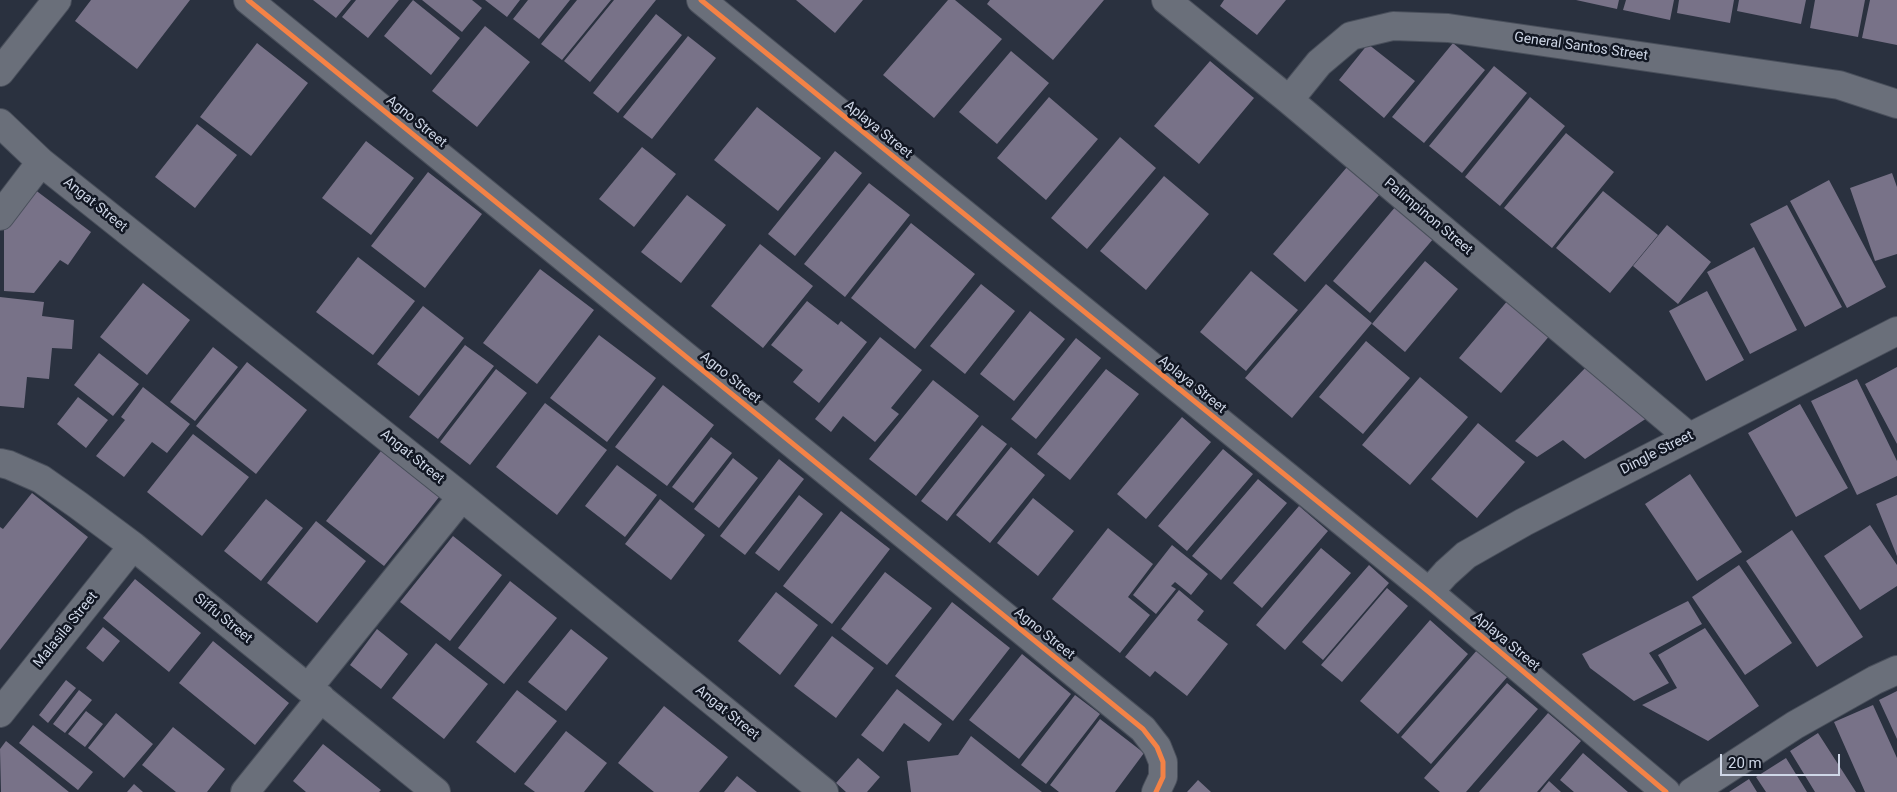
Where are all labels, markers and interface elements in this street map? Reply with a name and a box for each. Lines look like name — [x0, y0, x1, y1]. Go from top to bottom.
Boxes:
street label: General Santos Street — [1513, 29, 1649, 65]
street label: Agno Street — [382, 92, 450, 152]
street label: Aplaya Street — [841, 98, 915, 162]
street label: Angat Street — [60, 174, 130, 236]
street label: Palimpinon Street — [1380, 175, 1476, 259]
street label: Agno Street — [696, 348, 764, 408]
street label: Aplaya Street — [1155, 353, 1229, 417]
street label: Angat Street — [377, 426, 447, 488]
street label: Dingle Street — [1618, 427, 1696, 479]
street label: Malasila Street — [30, 589, 102, 671]
street label: Siffu Street — [191, 591, 255, 647]
street label: Agno Street — [1010, 604, 1078, 664]
street label: Aplaya Street — [1469, 609, 1543, 675]
street label: Angat Street — [692, 682, 762, 744]
scale bar — [1722, 744, 1842, 776]
text: 20 m — [1728, 754, 1762, 772]

